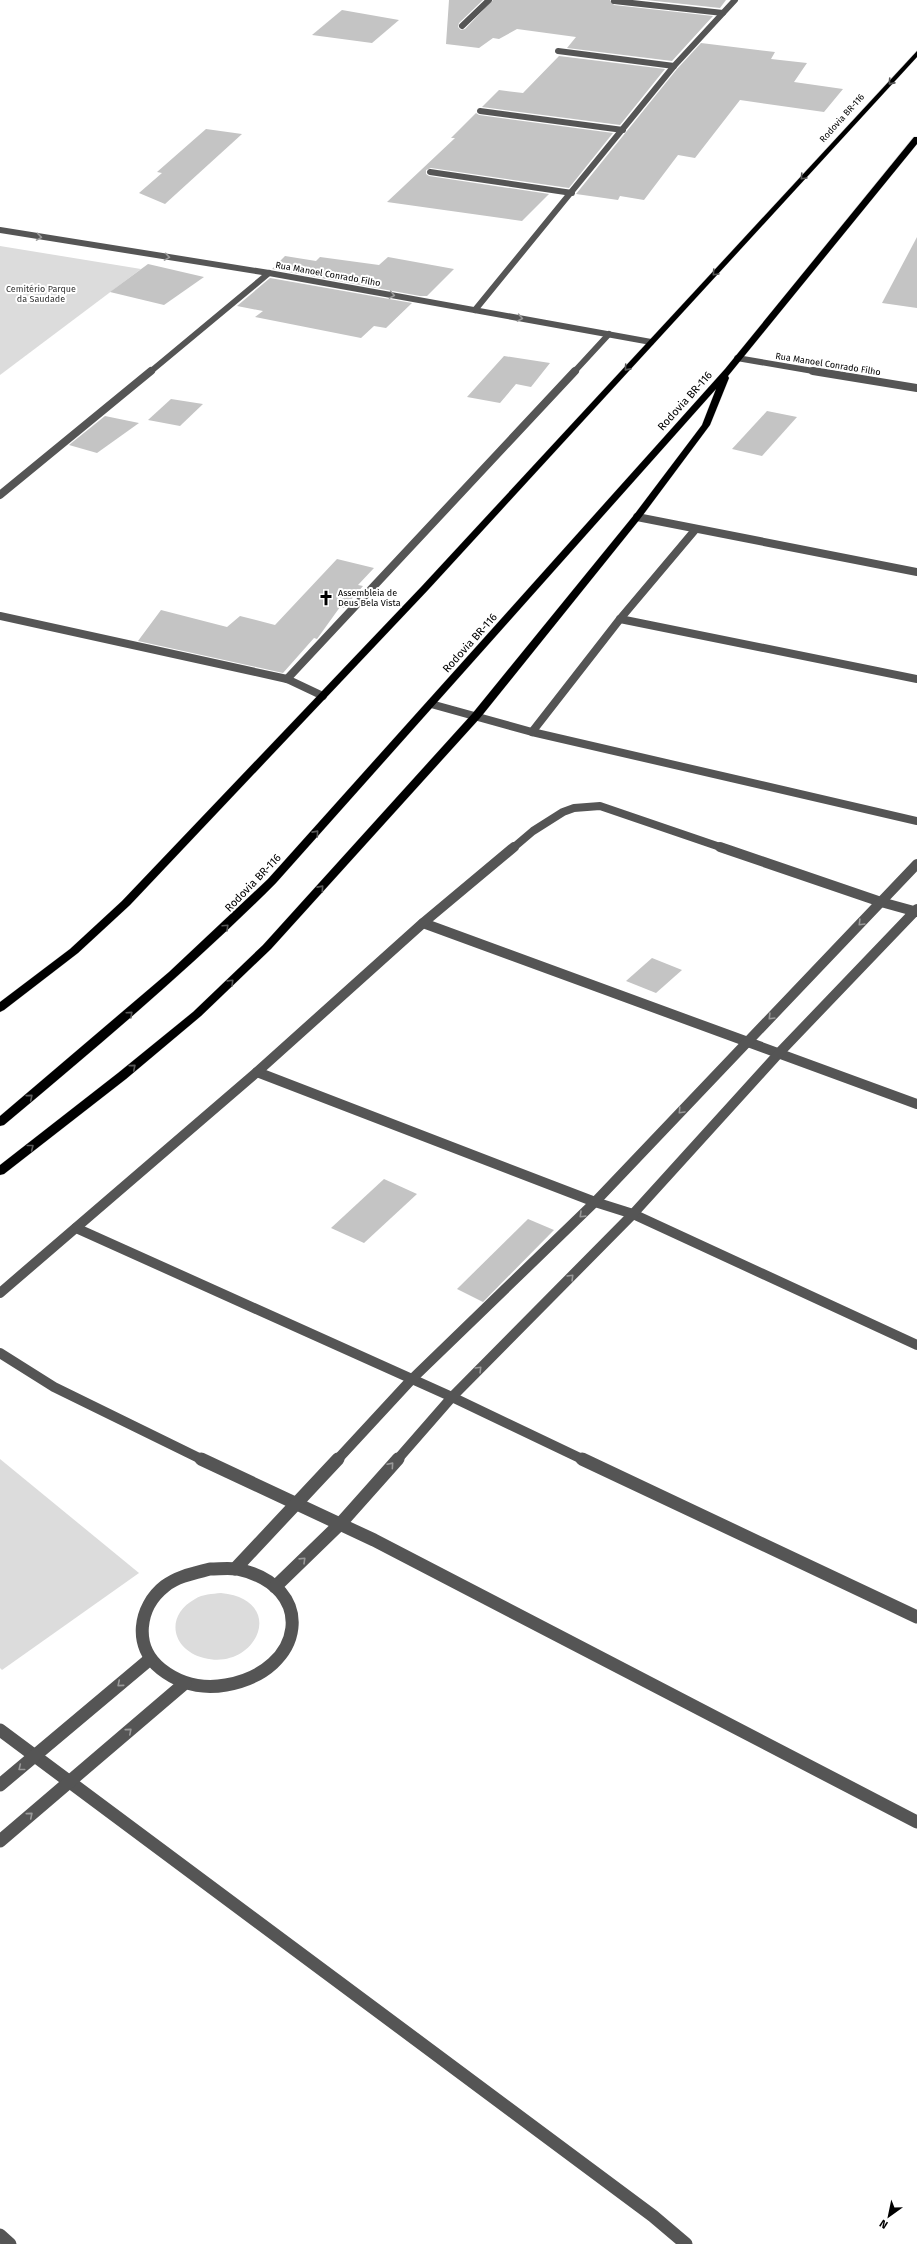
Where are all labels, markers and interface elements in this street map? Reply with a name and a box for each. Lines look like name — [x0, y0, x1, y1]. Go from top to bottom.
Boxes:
one-way arrow — [889, 77, 896, 84]
street label: Rodovia BR-116 — [818, 92, 866, 144]
one-way arrow — [801, 173, 808, 180]
one-way arrow — [35, 232, 42, 240]
one-way arrow — [164, 252, 170, 261]
street label: Rua Manoel Conrado Filho — [275, 260, 381, 288]
one-way arrow — [712, 268, 719, 276]
park label: Cemitério Parque da Saudade — [6, 284, 76, 304]
one-way arrow — [389, 290, 395, 299]
one-way arrow — [517, 313, 523, 322]
street label: Rua Manoel Conrado Filho — [775, 351, 881, 377]
one-way arrow — [624, 364, 631, 371]
street label: Rodovia BR-116 — [655, 369, 715, 433]
place label: Assembleia de Deus Bela Vista — [338, 588, 401, 608]
church icon: Assembleia de Deus Bela Vista — [317, 589, 335, 607]
street label: Rodovia BR-116 — [440, 611, 500, 675]
one-way arrow — [312, 830, 319, 838]
street label: Rodovia BR-116 — [222, 851, 284, 915]
one-way arrow — [316, 885, 324, 893]
one-way arrow — [858, 918, 866, 926]
one-way arrow — [222, 924, 229, 931]
one-way arrow — [226, 979, 234, 986]
one-way arrow — [125, 1011, 132, 1018]
one-way arrow — [768, 1012, 776, 1020]
one-way arrow — [128, 1065, 136, 1072]
one-way arrow — [25, 1094, 33, 1101]
one-way arrow — [679, 1106, 686, 1114]
one-way arrow — [26, 1145, 33, 1152]
one-way arrow — [579, 1210, 587, 1218]
one-way arrow — [566, 1274, 574, 1282]
one-way arrow — [474, 1366, 482, 1374]
one-way arrow — [387, 1462, 394, 1469]
one-way arrow — [298, 1557, 306, 1564]
one-way arrow — [117, 1680, 125, 1687]
one-way arrow — [124, 1729, 131, 1736]
one-way arrow — [18, 1763, 25, 1770]
one-way arrow — [25, 1813, 32, 1820]
north arrow — [869, 2196, 909, 2236]
text: N — [877, 2217, 890, 2231]

